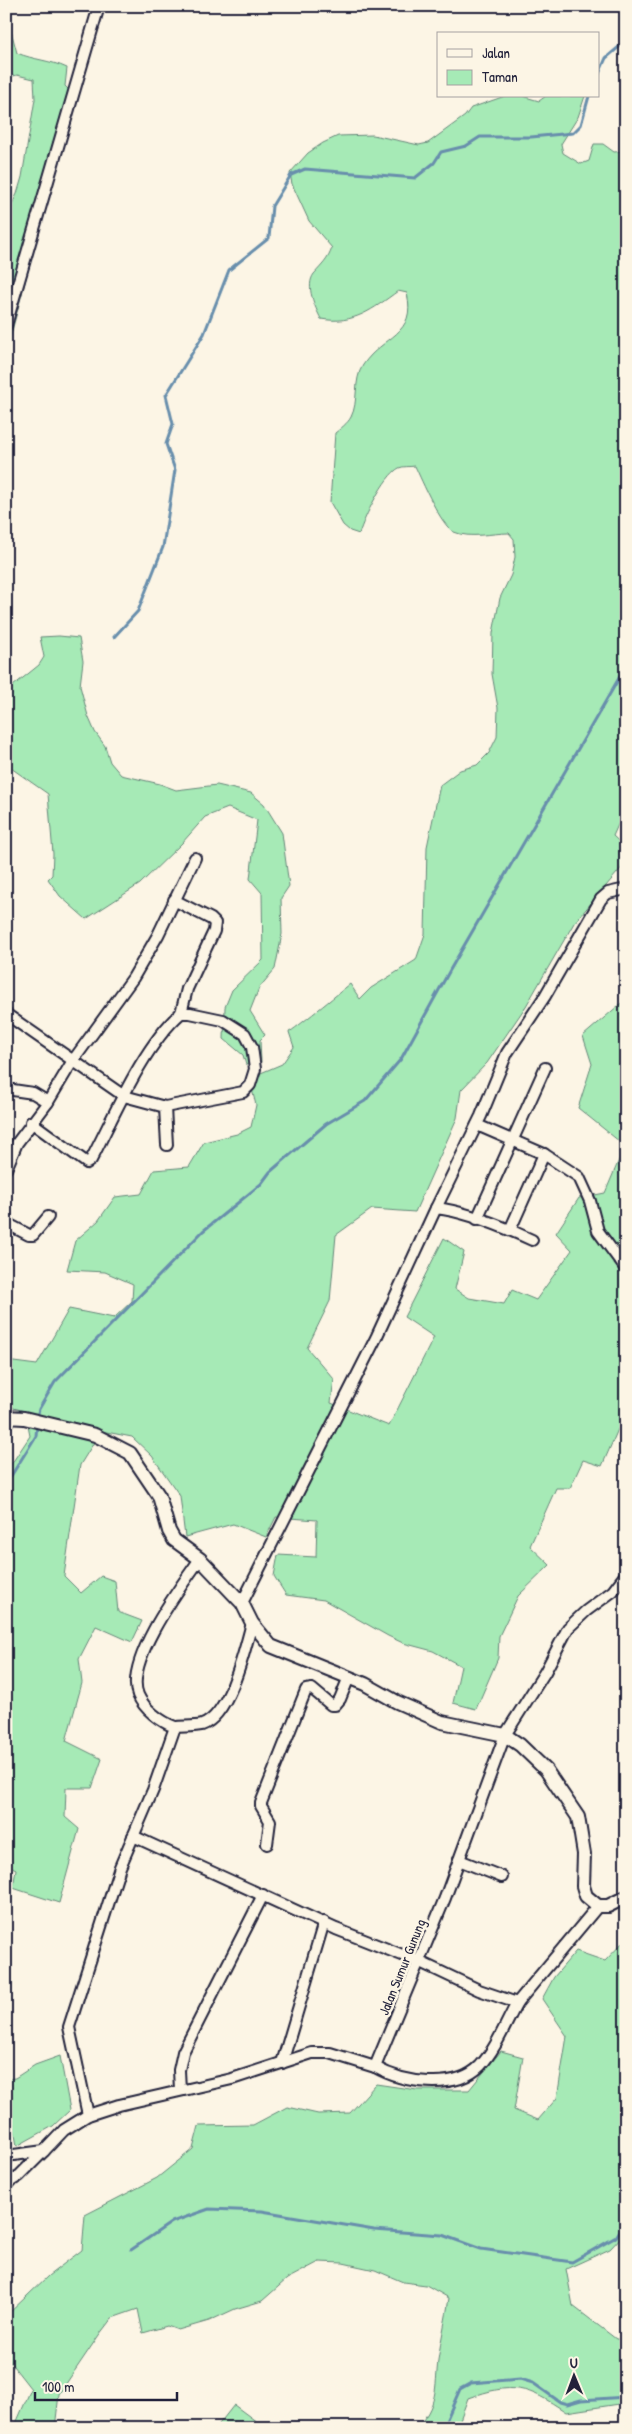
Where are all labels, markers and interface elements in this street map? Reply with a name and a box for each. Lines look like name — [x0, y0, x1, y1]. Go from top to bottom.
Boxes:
legend — [437, 32, 600, 98]
text: Jalan — [482, 42, 510, 63]
text: Taman — [482, 66, 518, 87]
street label: Jalan Sumur Gunung — [374, 1916, 430, 2018]
north arrow — [550, 2352, 600, 2402]
text: U — [570, 2353, 578, 2372]
scale bar — [35, 2369, 178, 2401]
text: 100 m — [42, 2376, 75, 2397]

